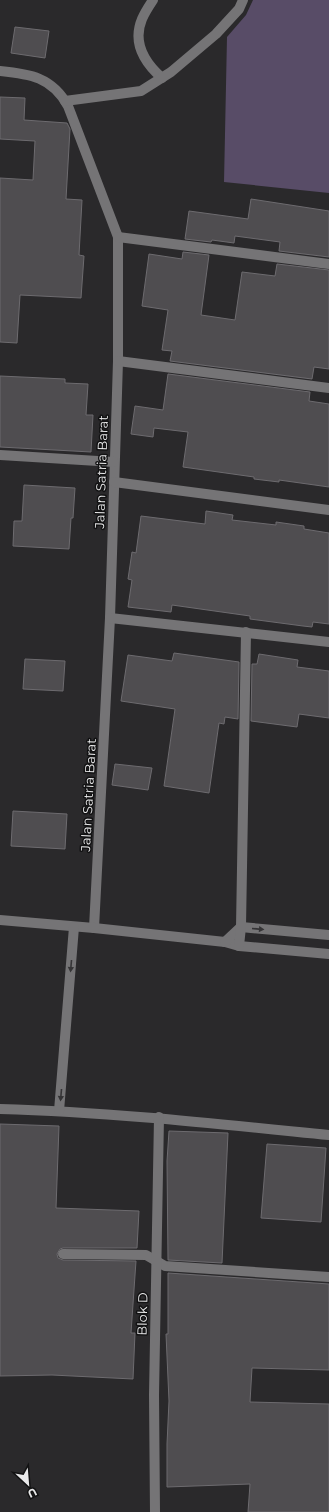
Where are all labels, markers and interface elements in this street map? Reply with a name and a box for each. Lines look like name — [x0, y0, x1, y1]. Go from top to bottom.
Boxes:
street label: Jalan Satria Barat — [91, 415, 111, 530]
street label: Jalan Satria Barat — [77, 738, 99, 853]
one-way arrow — [252, 925, 264, 932]
one-way arrow — [68, 960, 74, 972]
one-way arrow — [57, 1089, 64, 1101]
street label: Blok D — [134, 1292, 150, 1336]
north arrow — [8, 1464, 48, 1504]
text: U — [25, 1485, 39, 1501]

